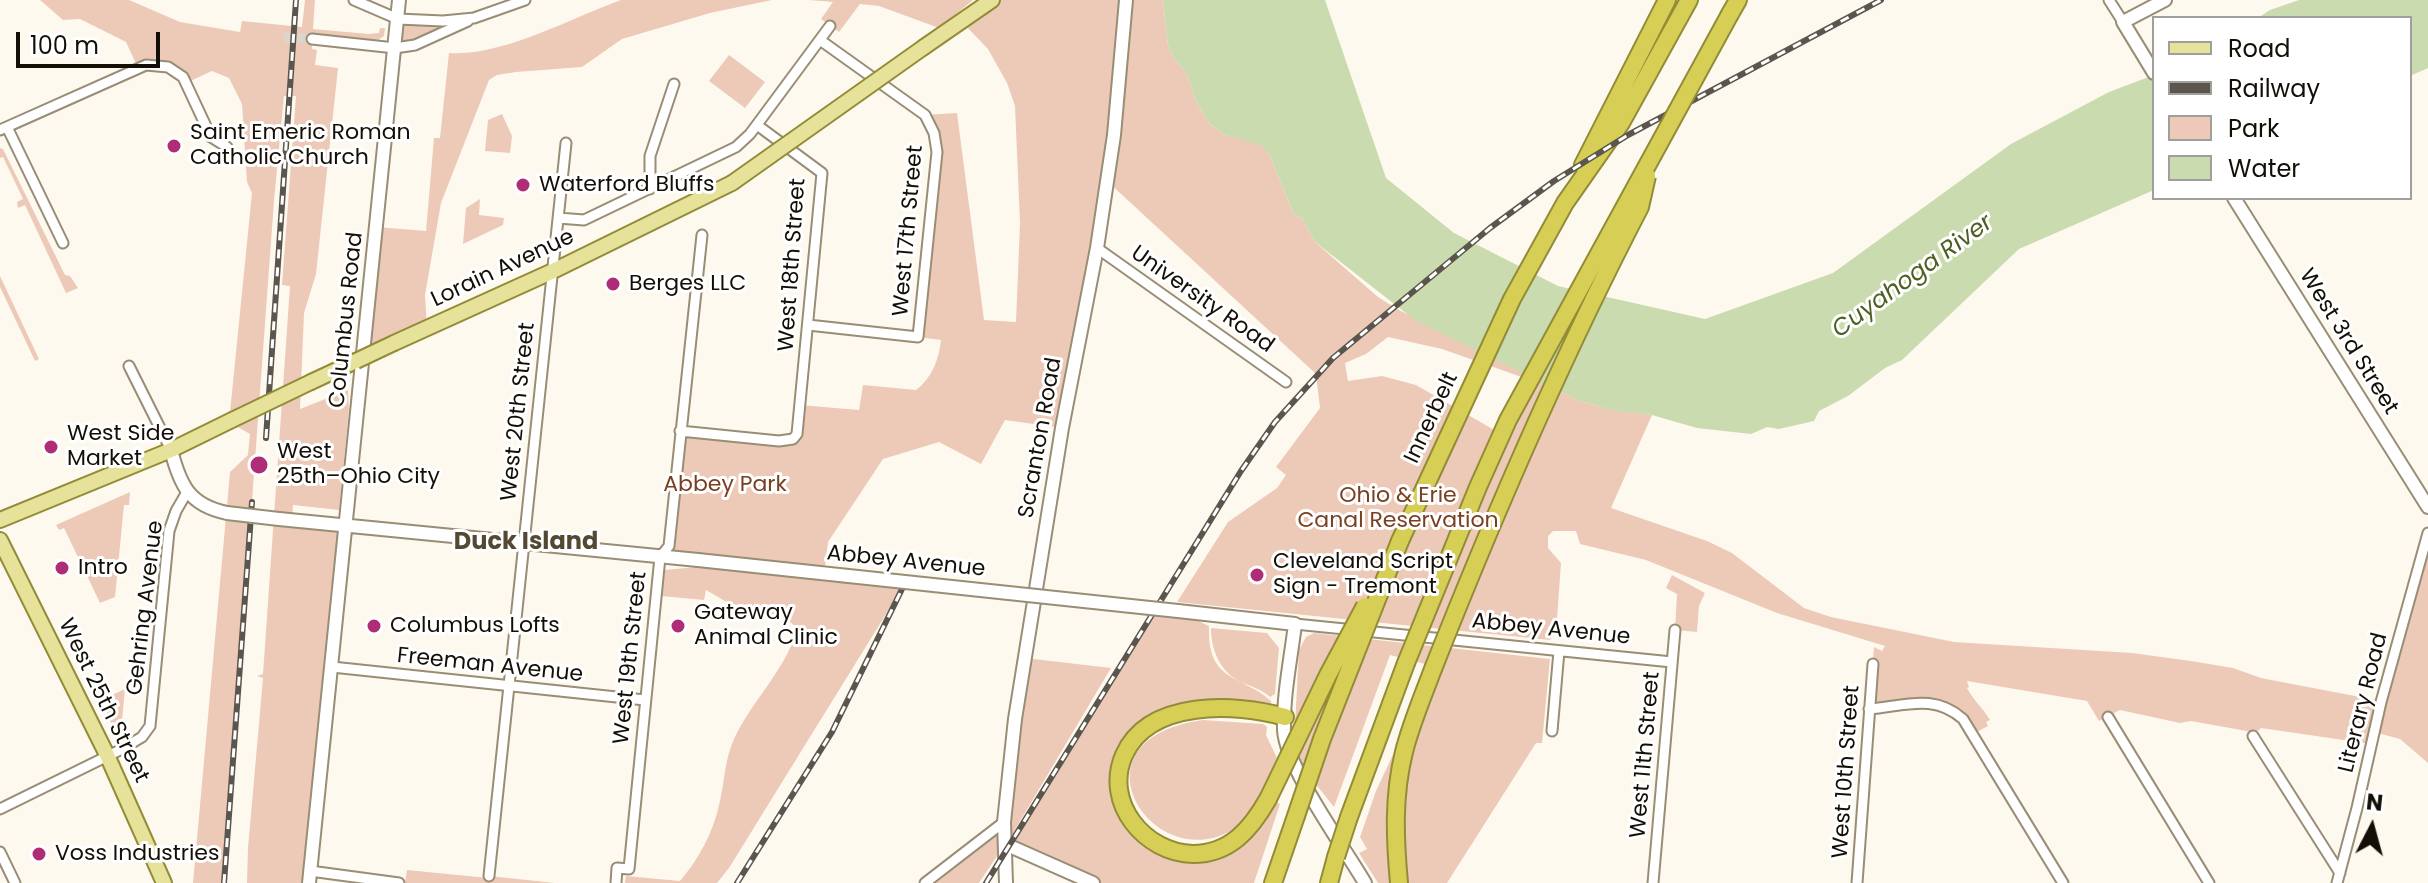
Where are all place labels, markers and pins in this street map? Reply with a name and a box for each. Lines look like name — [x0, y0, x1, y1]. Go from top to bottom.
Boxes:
place label: Saint Emeric Roman Catholic Church — [190, 120, 411, 172]
marker: Saint Emeric Roman Catholic Church — [165, 137, 183, 155]
place label: Waterford Bluffs — [539, 172, 714, 198]
marker: Waterford Bluffs — [514, 176, 532, 194]
place label: Berges LLC — [629, 271, 746, 297]
marker: Berges LLC — [604, 275, 622, 293]
place label: West Side Market — [67, 421, 174, 472]
marker: West Side Market — [42, 438, 60, 456]
place label: West 25th–Ohio City — [277, 439, 440, 490]
marker: West 25th–Ohio City — [248, 454, 270, 476]
place label: Cleveland Script Sign - Tremont — [1273, 549, 1453, 600]
place label: Intro — [78, 555, 128, 581]
marker: Intro — [53, 559, 71, 577]
marker: Cleveland Script Sign - Tremont — [1248, 566, 1266, 584]
place label: Gateway Animal Clinic — [694, 600, 838, 652]
place label: Columbus Lofts — [390, 613, 560, 639]
marker: Columbus Lofts — [365, 617, 383, 635]
marker: Gateway Animal Clinic — [669, 617, 687, 635]
place label: Voss Industries — [55, 841, 219, 867]
marker: Voss Industries — [30, 845, 48, 863]

